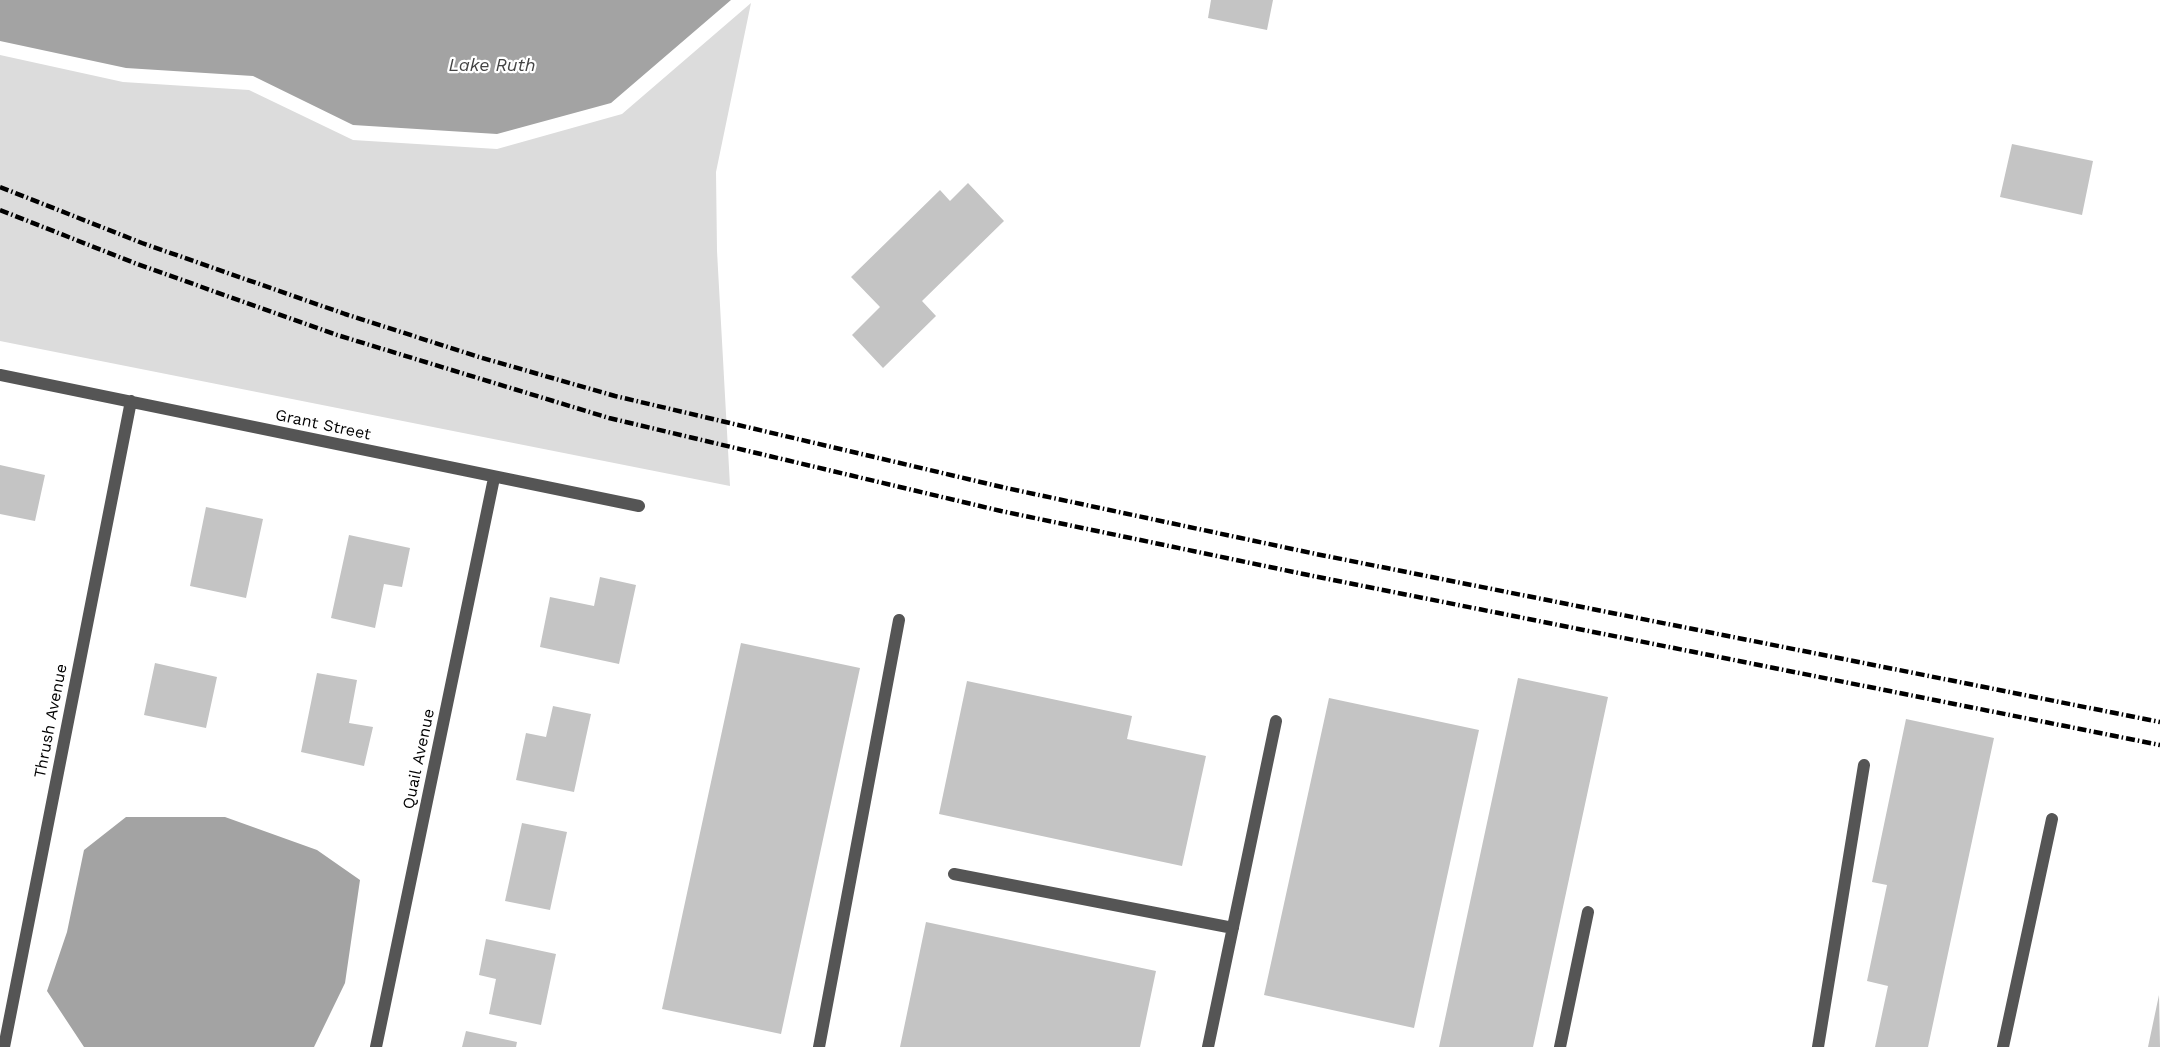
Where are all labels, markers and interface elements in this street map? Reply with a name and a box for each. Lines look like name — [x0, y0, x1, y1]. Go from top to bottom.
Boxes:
water label: Lake Ruth — [448, 55, 536, 77]
street label: Grant Street — [274, 406, 372, 444]
street label: Thrush Avenue — [31, 662, 71, 780]
street label: Quail Avenue — [399, 707, 439, 811]

